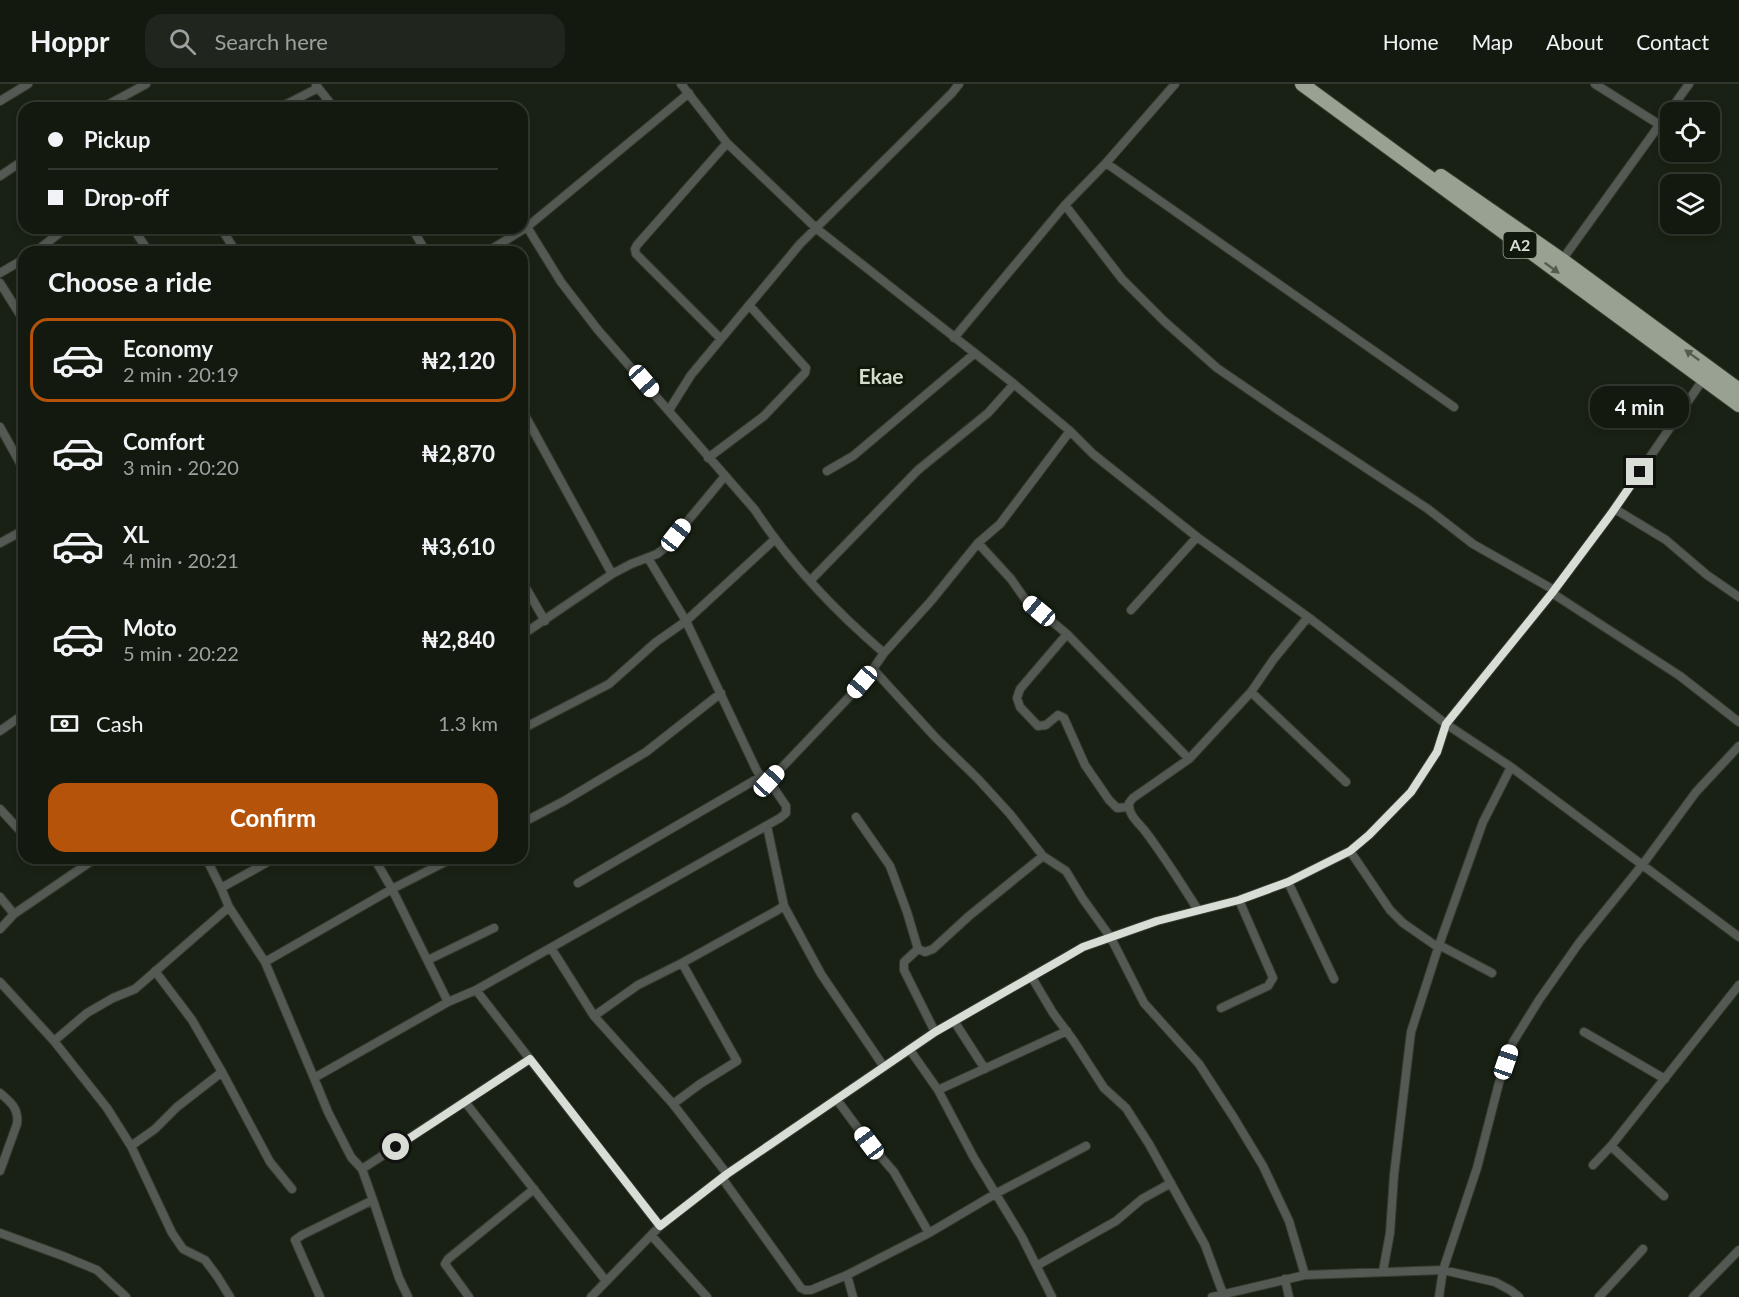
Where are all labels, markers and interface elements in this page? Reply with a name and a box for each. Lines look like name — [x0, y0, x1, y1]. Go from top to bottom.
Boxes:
search box — [145, 14, 565, 68]
text: Hoppr — [30, 24, 109, 58]
icon: search — [166, 25, 199, 58]
text: Search here — [214, 28, 328, 55]
text: Home — [1383, 29, 1439, 54]
text: Map — [1472, 29, 1513, 54]
text: About — [1546, 29, 1603, 54]
text: Contact — [1636, 29, 1709, 54]
map controls — [1660, 102, 1720, 234]
button: locate — [1660, 102, 1720, 162]
text: Pickup — [84, 126, 150, 153]
button: layers — [1660, 174, 1720, 234]
text: Drop-off — [84, 184, 169, 211]
road number: A2 — [1504, 232, 1537, 258]
one-way arrow — [1544, 262, 1560, 274]
text: Choose a ride — [48, 265, 212, 298]
icon: car — [51, 333, 105, 387]
text: Economy — [123, 335, 213, 362]
text: ₦2,120 — [421, 347, 495, 374]
one-way arrow — [1684, 349, 1700, 361]
text: 2 min · 20:19 — [123, 362, 239, 386]
car — [625, 362, 663, 400]
district label: Ekae — [858, 363, 904, 388]
callout: 4 min — [1590, 385, 1690, 427]
text: 4 min — [1615, 395, 1664, 419]
icon: car — [51, 426, 105, 480]
text: Comfort — [123, 428, 205, 455]
text: ₦2,870 — [421, 440, 495, 467]
text: 3 min · 20:20 — [123, 455, 239, 479]
route end — [1626, 458, 1653, 485]
car — [658, 515, 694, 555]
icon: car — [51, 519, 105, 573]
text: XL — [123, 521, 149, 548]
text: ₦3,610 — [421, 533, 495, 560]
text: 4 min · 20:21 — [123, 548, 239, 572]
car — [1019, 593, 1059, 629]
icon: car — [51, 612, 105, 666]
text: Moto — [123, 614, 177, 641]
text: ₦2,840 — [421, 626, 495, 653]
text: 5 min · 20:22 — [123, 641, 239, 665]
car — [844, 662, 880, 702]
icon: cash — [48, 707, 81, 740]
text: Cash — [96, 710, 143, 737]
text: 1.3 km — [438, 711, 498, 735]
car — [750, 762, 788, 800]
button: Confirm — [48, 783, 498, 852]
car — [1492, 1042, 1520, 1082]
car — [851, 1123, 887, 1163]
route start — [382, 1133, 409, 1160]

